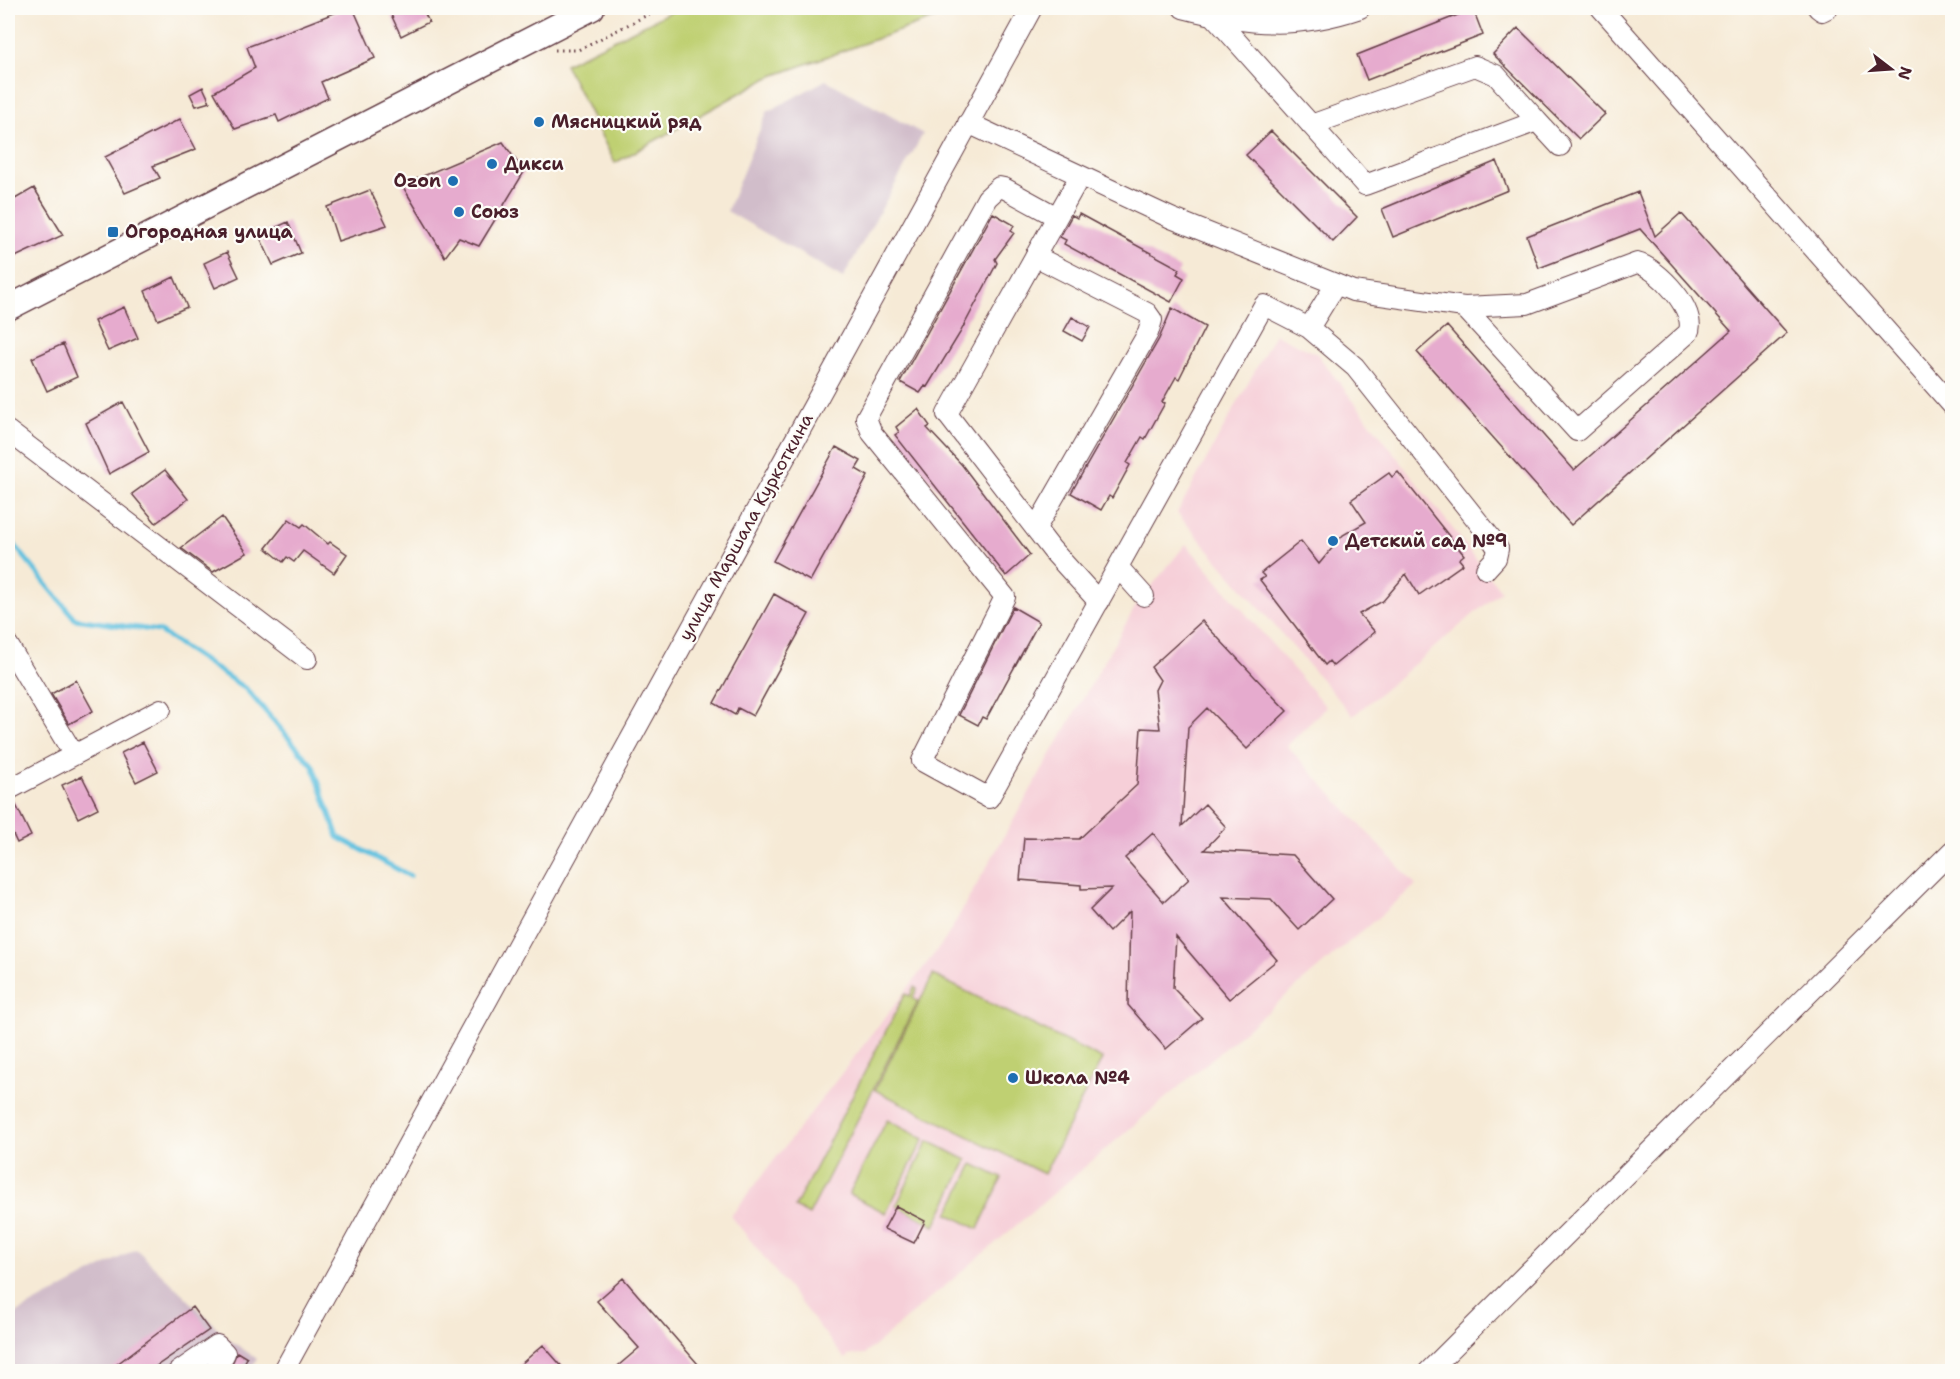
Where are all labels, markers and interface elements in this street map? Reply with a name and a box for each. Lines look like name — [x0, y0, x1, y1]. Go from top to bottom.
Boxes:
north arrow — [1861, 39, 1921, 99]
text: N — [1893, 64, 1917, 82]
place label: Мясницкий ряд — [551, 110, 702, 134]
marker: Мясницкий ряд — [532, 115, 546, 129]
place label: Дикси — [504, 152, 564, 176]
marker: Дикси — [485, 157, 499, 171]
place label: Ozon — [394, 169, 441, 193]
marker: Ozon — [446, 174, 460, 188]
place label: Союз — [471, 200, 519, 224]
marker: Союз — [452, 205, 466, 219]
place label: Огородная улица — [125, 220, 294, 244]
marker: Огородная улица — [106, 225, 120, 239]
street label: улица Маршала Куркоткина — [673, 409, 819, 645]
place label: Детский сад №9 — [1345, 529, 1507, 553]
marker: Детский сад №9 — [1326, 534, 1340, 548]
place label: Школа №4 — [1025, 1066, 1130, 1090]
marker: Школа №4 — [1006, 1071, 1020, 1085]

